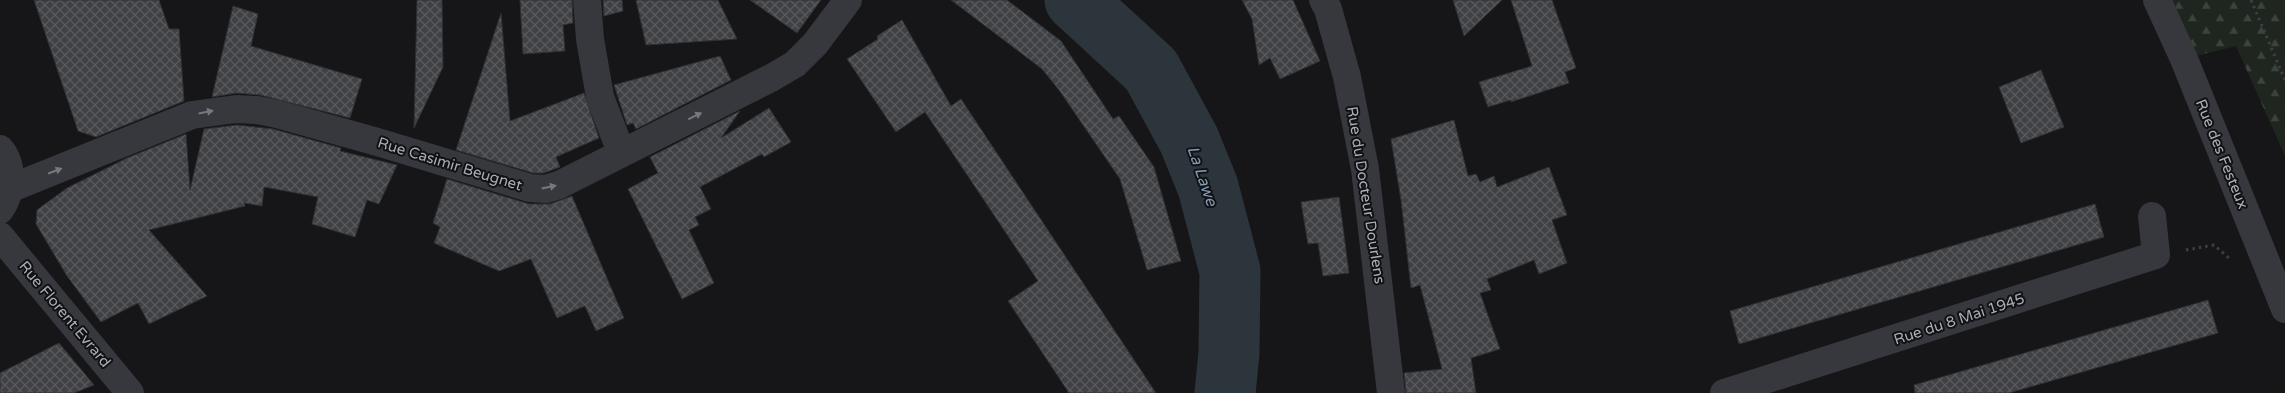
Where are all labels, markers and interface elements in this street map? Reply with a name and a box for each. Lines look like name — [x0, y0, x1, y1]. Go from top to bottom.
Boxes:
street label: Rue des Festeux — [2192, 97, 2252, 211]
street label: Rue du Docteur Dourlens — [1343, 105, 1389, 285]
one-way arrow — [198, 108, 214, 116]
one-way arrow — [688, 112, 702, 120]
street label: Rue Casimir Beugnet — [376, 133, 525, 195]
water label: La Lawe — [1182, 143, 1222, 209]
one-way arrow — [48, 167, 62, 175]
one-way arrow — [542, 183, 557, 191]
street label: Rue Florent Evrard — [15, 257, 115, 371]
street label: Rue du 8 Mai 1945 — [1891, 289, 2027, 349]

